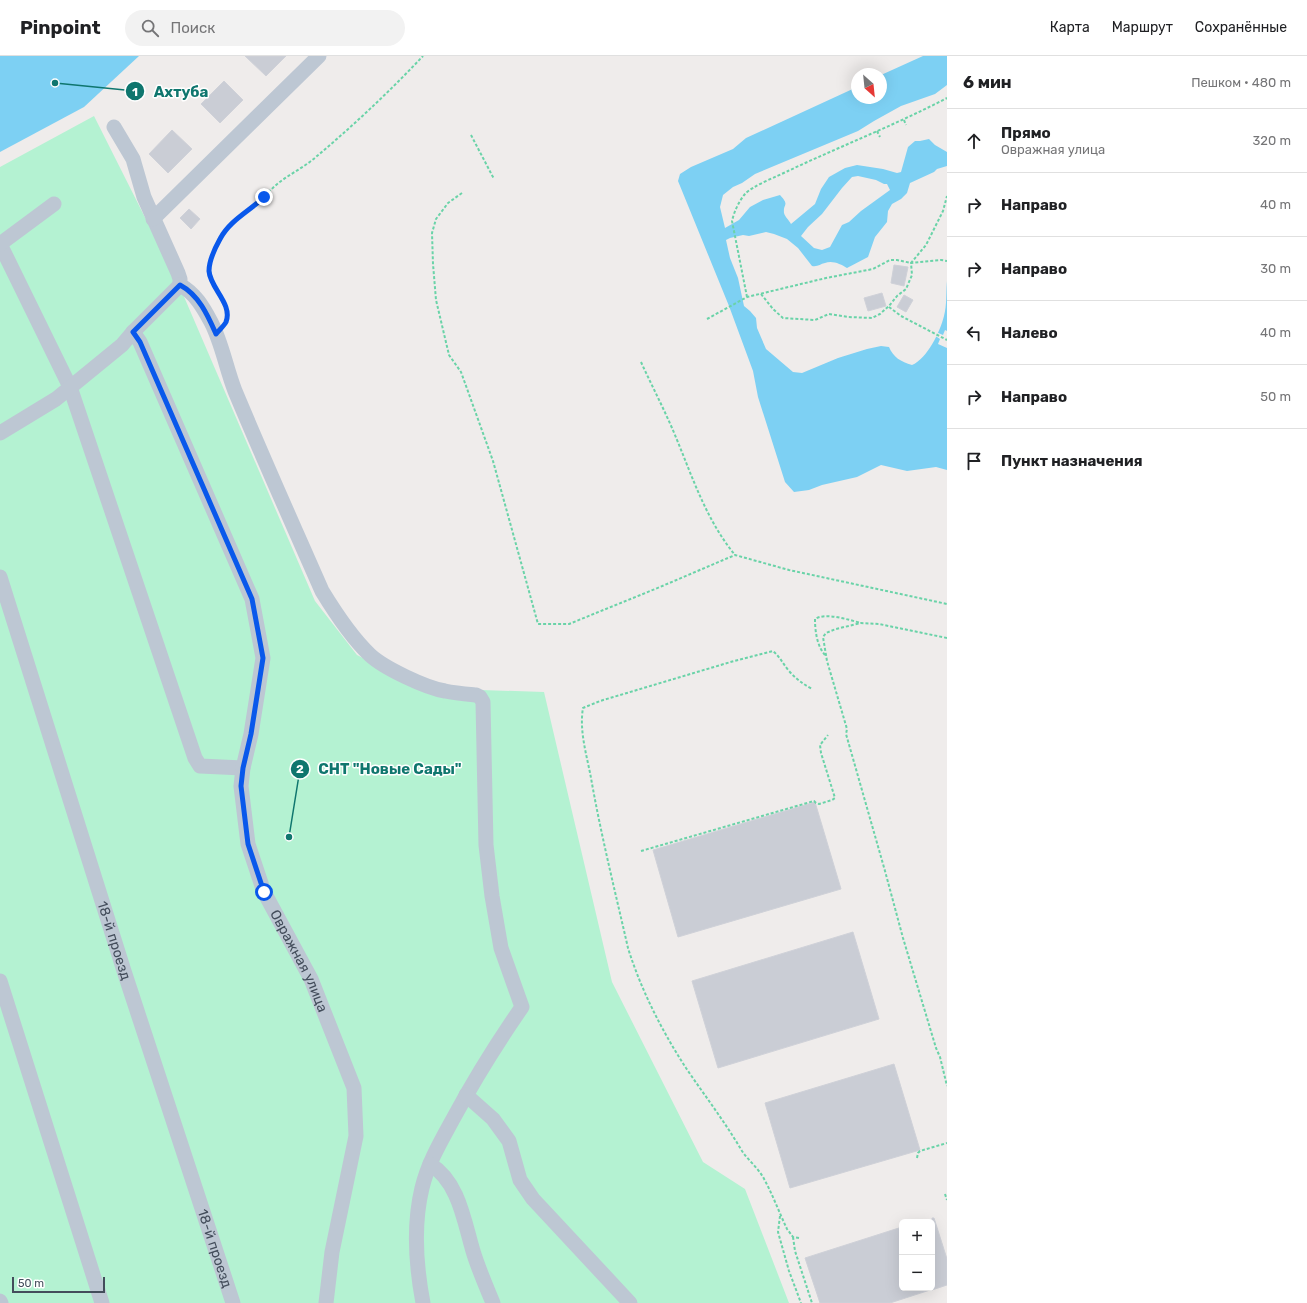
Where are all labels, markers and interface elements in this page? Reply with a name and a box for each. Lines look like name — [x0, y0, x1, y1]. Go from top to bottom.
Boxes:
search box — [125, 10, 405, 46]
text: Pinpoint — [20, 16, 101, 39]
icon: search — [139, 17, 161, 39]
text: Поиск — [171, 19, 215, 37]
text: Карта — [1050, 19, 1090, 36]
text: Маршрут — [1112, 19, 1173, 36]
text: Сохранённые — [1195, 19, 1287, 36]
north arrow — [851, 68, 887, 104]
text: 6 мин — [963, 72, 1012, 92]
text: Пешком · 480 m — [1191, 75, 1291, 90]
callout: Ахтуба — [125, 78, 216, 105]
text: Ахтуба — [154, 83, 209, 101]
text: 1 — [132, 85, 138, 99]
text: Прямо — [1001, 124, 1051, 142]
icon: ahead — [963, 130, 985, 152]
text: 320 m — [1253, 133, 1291, 148]
text: Овражная улица — [1001, 142, 1105, 157]
route end — [255, 188, 273, 206]
icon: right — [963, 194, 985, 216]
text: Направо — [1001, 196, 1067, 214]
text: 40 m — [1260, 197, 1291, 212]
icon: right — [963, 258, 985, 280]
text: Направо — [1001, 260, 1067, 278]
text: 30 m — [1260, 261, 1291, 276]
icon: left — [963, 322, 985, 344]
text: Налево — [1001, 324, 1058, 342]
text: 40 m — [1260, 325, 1291, 340]
icon: right — [963, 386, 985, 408]
text: Направо — [1001, 388, 1067, 406]
text: 50 m — [1260, 389, 1291, 404]
icon: arrive — [963, 450, 985, 472]
text: Пункт назначения — [1001, 452, 1143, 470]
callout: СНТ "Новые Сады" — [290, 755, 470, 782]
text: СНТ "Новые Сады" — [318, 760, 462, 778]
text: 2 — [296, 762, 304, 776]
route start — [255, 883, 273, 901]
street label: 18-й проезд — [94, 899, 135, 982]
street label: Овражная улица — [267, 907, 332, 1014]
street label: 18-й проезд — [194, 1207, 236, 1290]
map controls — [899, 1219, 935, 1291]
button: + — [899, 1219, 935, 1255]
button: − — [899, 1255, 935, 1291]
scale bar — [12, 1275, 105, 1294]
text: 50 m — [18, 1277, 44, 1290]

